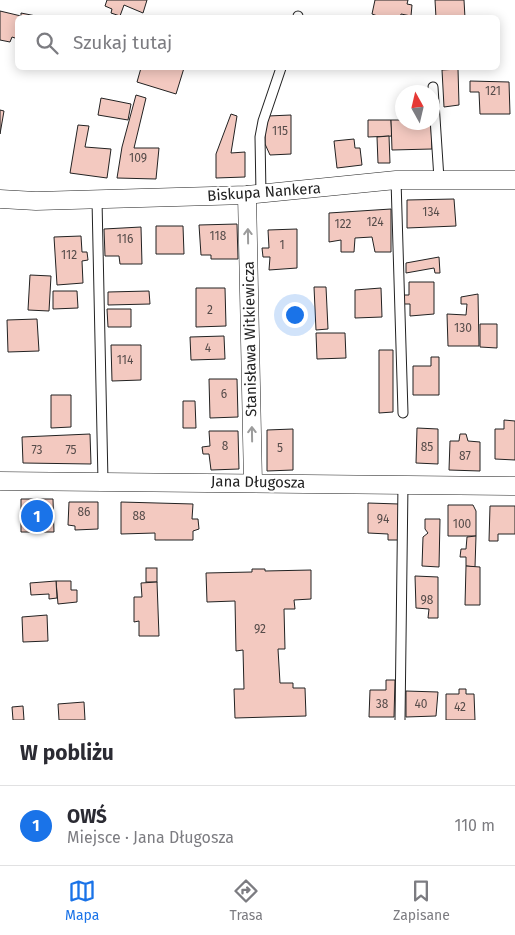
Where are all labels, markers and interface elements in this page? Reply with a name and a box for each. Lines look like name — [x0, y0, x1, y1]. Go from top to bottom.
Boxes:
search box — [15, 15, 500, 70]
icon: search — [33, 29, 61, 57]
text: Szukaj tutaj — [73, 31, 172, 54]
house number: 121 — [485, 84, 501, 98]
north arrow — [395, 85, 440, 130]
house number: 115 — [272, 124, 288, 138]
house number: 109 — [129, 151, 147, 165]
street label: Biskupa Nankera — [207, 179, 321, 205]
house number: 134 — [422, 205, 440, 219]
house number: 124 — [366, 215, 384, 229]
house number: 122 — [334, 217, 352, 231]
house number: 118 — [210, 229, 227, 243]
one-way arrow — [243, 229, 253, 245]
house number: 116 — [117, 232, 133, 246]
house number: 1 — [279, 238, 285, 252]
house number: 112 — [61, 248, 77, 262]
street label: Stanisława Witkiewicza — [240, 261, 260, 417]
your location — [282, 302, 308, 328]
house number: 2 — [207, 303, 213, 317]
house number: 130 — [454, 321, 472, 335]
house number: 4 — [205, 341, 212, 355]
house number: 114 — [117, 353, 134, 367]
house number: 6 — [221, 387, 227, 401]
one-way arrow — [247, 426, 257, 442]
house number: 8 — [222, 439, 229, 453]
house number: 85 — [421, 440, 433, 454]
house number: 5 — [277, 441, 283, 455]
house number: 73 — [31, 443, 43, 457]
house number: 75 — [65, 443, 77, 457]
house number: 87 — [459, 449, 471, 463]
street label: Jana Długosza — [211, 472, 305, 492]
pin: 1 — [21, 497, 53, 535]
house number: 86 — [77, 505, 91, 519]
house number: 88 — [132, 509, 146, 523]
house number: 94 — [377, 512, 390, 526]
house number: 100 — [453, 517, 472, 531]
house number: 98 — [421, 593, 434, 607]
house number: 92 — [254, 622, 266, 636]
house number: 38 — [376, 697, 389, 711]
house number: 40 — [414, 697, 428, 711]
house number: 42 — [454, 700, 466, 714]
text: W pobliżu — [20, 740, 114, 766]
text: OWŚ — [67, 805, 107, 828]
text: 1 — [32, 816, 40, 835]
text: 110 m — [454, 816, 495, 835]
text: Miejsce · Jana Długosza — [67, 828, 234, 847]
tab: Mapa — [65, 877, 99, 924]
tab: Trasa — [230, 877, 263, 924]
tab: Zapisane — [393, 877, 450, 924]

